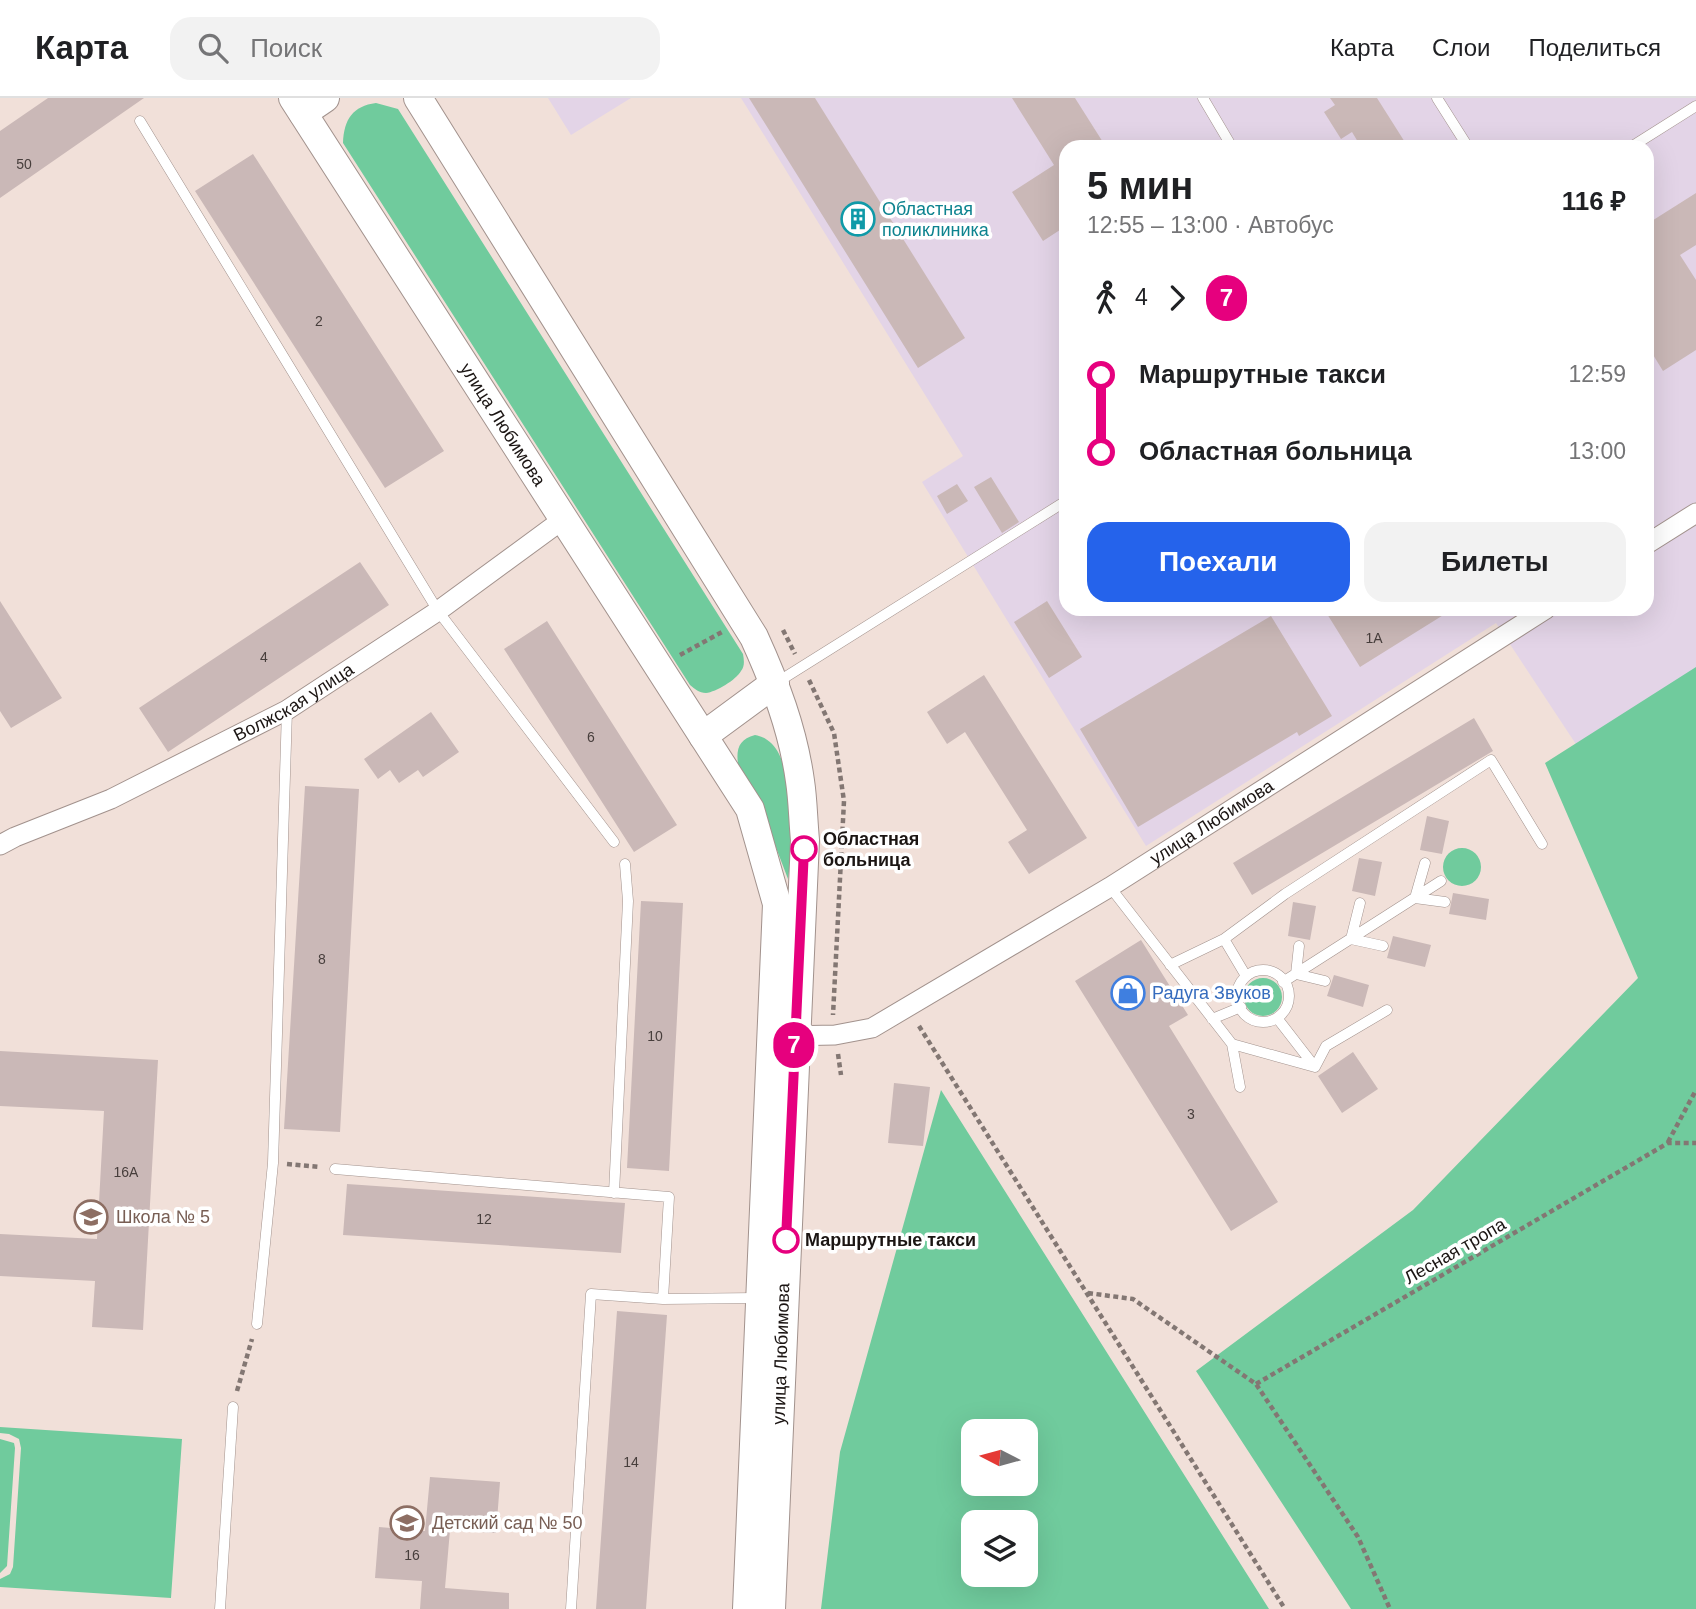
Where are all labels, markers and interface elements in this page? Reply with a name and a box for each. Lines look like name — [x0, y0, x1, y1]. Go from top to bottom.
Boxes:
search box — [170, 17, 660, 80]
text: Карта — [35, 29, 128, 66]
icon: search — [194, 29, 232, 67]
text: Поиск — [250, 33, 322, 63]
text: Карта — [1330, 34, 1394, 61]
text: Слои — [1432, 34, 1490, 61]
text: Поделиться — [1528, 34, 1661, 61]
house number: 50 — [16, 156, 32, 172]
text: 5 мин — [1087, 165, 1193, 207]
text: 116 ₽ — [1562, 186, 1626, 216]
place label: Областная поликлиника — [882, 199, 990, 240]
building icon: Областная поликлиника — [839, 200, 877, 238]
text: 12:55 – 13:00 · Автобус — [1087, 212, 1334, 238]
icon: walk — [1087, 279, 1125, 317]
icon: forward — [1158, 279, 1196, 317]
text: 4 — [1135, 284, 1148, 310]
text: 7 — [1220, 284, 1233, 311]
house number: 2 — [315, 313, 323, 329]
street label: улица Любимова — [456, 359, 550, 490]
text: Маршрутные такси — [1139, 359, 1386, 389]
text: 12:59 — [1568, 361, 1626, 387]
text: Областная больница — [1139, 436, 1412, 466]
text: 13:00 — [1568, 438, 1626, 464]
button: Поехали — [1087, 522, 1350, 602]
button: Билеты — [1364, 522, 1626, 602]
house number: 1А — [1365, 630, 1383, 646]
house number: 4 — [260, 649, 268, 665]
street label: Волжская улица — [230, 659, 358, 745]
house number: 6 — [587, 729, 595, 745]
street label: улица Любимова — [1147, 775, 1278, 869]
place label: Областная больница — [823, 829, 919, 870]
marker: Областная больница — [791, 836, 817, 862]
house number: 8 — [318, 951, 326, 967]
shop icon: Радуга Звуков — [1109, 974, 1147, 1012]
place label: Радуга Звуков — [1152, 983, 1271, 1003]
line badge: 7 — [771, 1022, 817, 1068]
house number: 10 — [647, 1028, 663, 1044]
text: 7 — [787, 1031, 801, 1058]
house number: 3 — [1187, 1106, 1195, 1122]
house number: 16А — [114, 1164, 139, 1180]
school or university icon: Школа № 5 — [72, 1198, 110, 1236]
place label: Школа № 5 — [116, 1207, 210, 1227]
house number: 12 — [476, 1211, 492, 1227]
street label: Лесная тропа — [1401, 1213, 1510, 1288]
marker: Маршрутные такси — [773, 1227, 799, 1253]
place label: Маршрутные такси — [805, 1230, 976, 1250]
street label: улица Любимова — [769, 1282, 794, 1425]
north arrow — [961, 1419, 1038, 1496]
map controls — [961, 1419, 1038, 1587]
house number: 14 — [623, 1454, 639, 1470]
school or university icon: Детский сад № 50 — [388, 1504, 426, 1542]
button: layers — [961, 1510, 1038, 1587]
place label: Детский сад № 50 — [432, 1513, 582, 1533]
house number: 16 — [404, 1547, 420, 1563]

